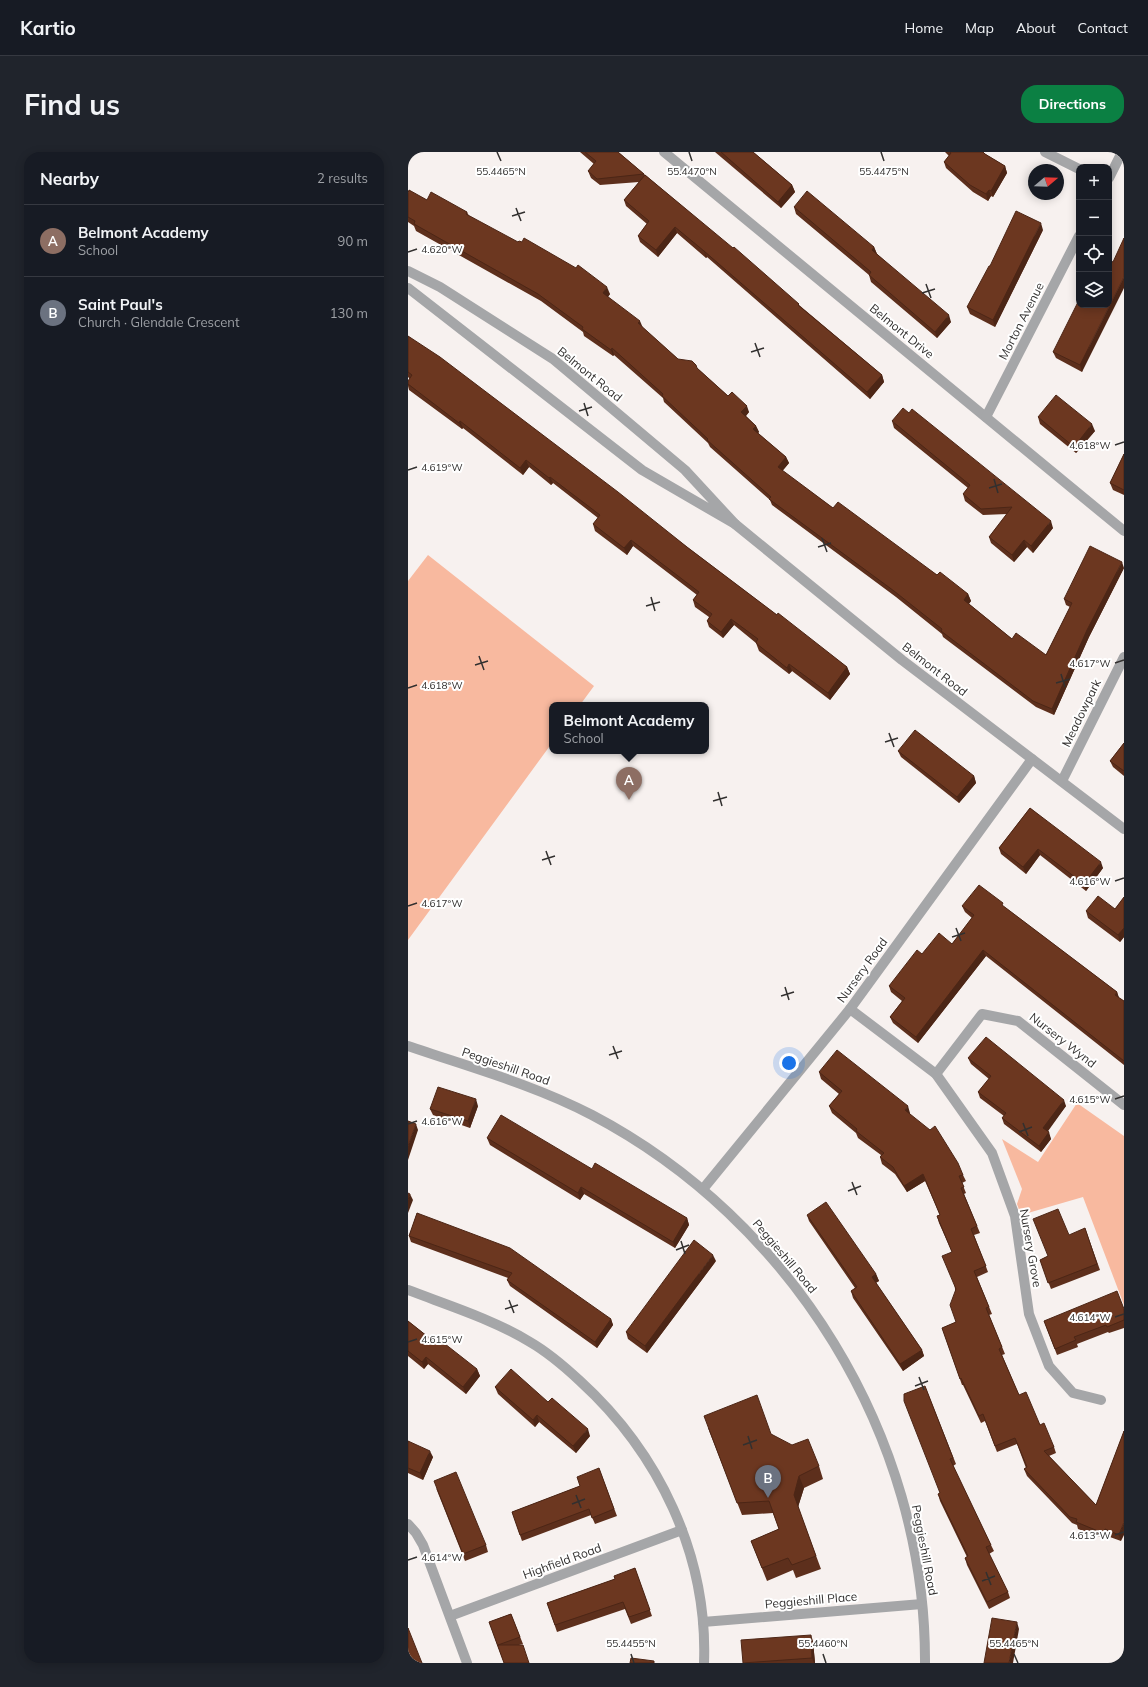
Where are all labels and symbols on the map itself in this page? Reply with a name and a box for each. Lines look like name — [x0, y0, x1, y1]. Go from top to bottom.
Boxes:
north arrow — [1028, 164, 1064, 200]
text: 55.4465°N — [476, 165, 526, 178]
text: 55.4470°N — [667, 165, 717, 178]
text: 55.4475°N — [859, 165, 909, 178]
text: 4.620°W — [421, 243, 463, 256]
street label: Morton Avenue — [995, 280, 1047, 362]
street label: Belmont Drive — [867, 301, 937, 361]
street label: Belmont Road — [555, 343, 625, 405]
text: 4.618°W — [1069, 439, 1111, 452]
text: 4.619°W — [421, 461, 463, 474]
street label: Belmont Road — [899, 639, 971, 699]
text: 4.617°W — [1069, 657, 1111, 670]
street label: Meadowpark — [1058, 676, 1104, 749]
text: 4.618°W — [421, 679, 463, 692]
pin: A — [616, 767, 642, 800]
text: 4.616°W — [1069, 875, 1111, 888]
text: 4.617°W — [421, 897, 463, 910]
street label: Nursery Road — [834, 935, 890, 1005]
street label: Nursery Wynd — [1027, 1009, 1099, 1071]
street label: Peggieshill Road — [460, 1044, 552, 1088]
your location — [779, 1053, 799, 1073]
text: 4.615°W — [1069, 1093, 1111, 1106]
text: 4.616°W — [421, 1115, 463, 1128]
street label: Nursery Grove — [1017, 1208, 1045, 1288]
street label: Peggieshill Road — [750, 1216, 820, 1296]
text: 4.614°W — [1069, 1311, 1111, 1324]
text: 4.615°W — [421, 1333, 463, 1346]
pin: B — [755, 1465, 781, 1498]
street label: Peggieshill Road — [909, 1503, 941, 1597]
text: 4.613°W — [1069, 1529, 1111, 1542]
street label: Highfield Road — [521, 1540, 603, 1582]
text: 4.614°W — [421, 1551, 463, 1564]
street label: Peggieshill Place — [764, 1588, 858, 1612]
text: 55.4455°N — [606, 1637, 656, 1650]
text: 55.4460°N — [798, 1637, 848, 1650]
text: 55.4465°N — [989, 1637, 1039, 1650]

